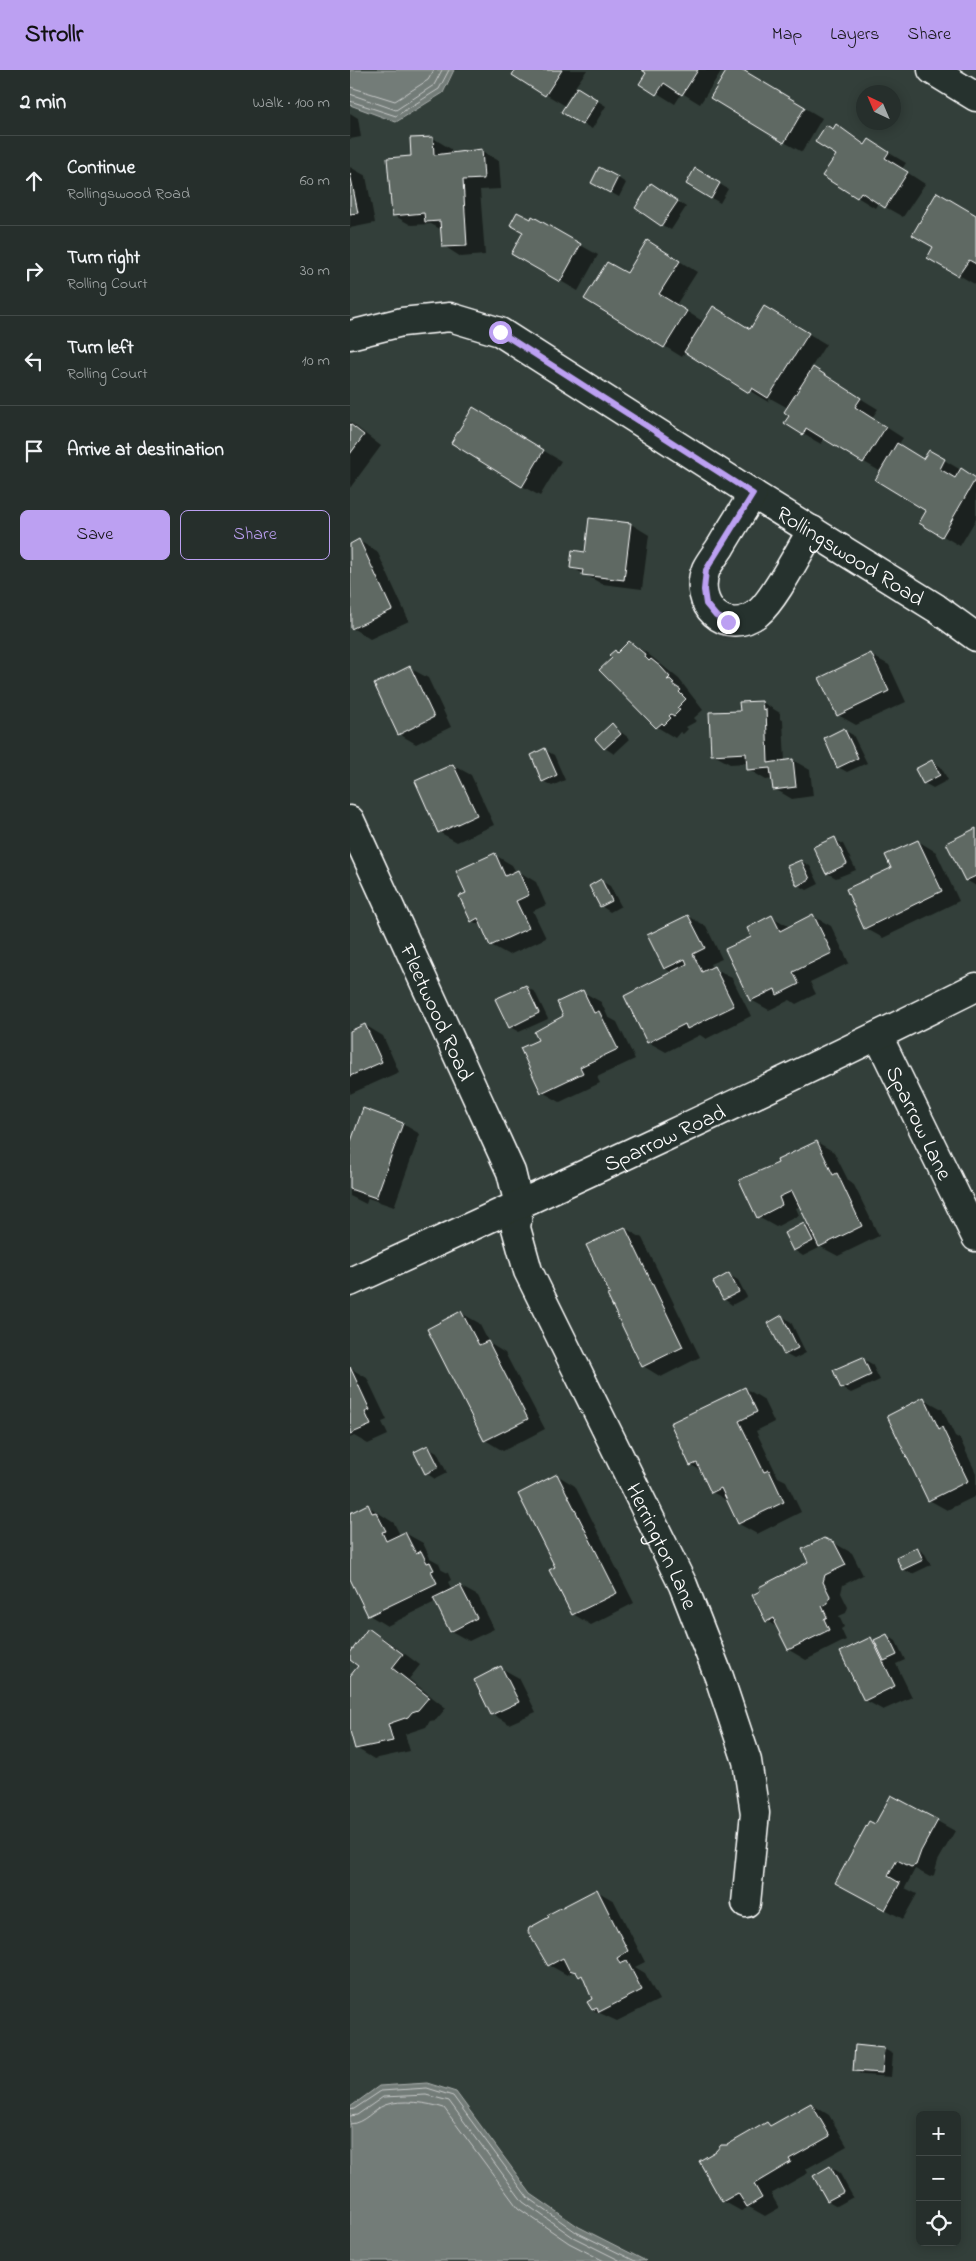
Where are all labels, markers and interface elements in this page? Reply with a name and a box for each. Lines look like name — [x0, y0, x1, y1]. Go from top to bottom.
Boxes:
text: Strollr — [25, 18, 83, 53]
text: Map — [772, 22, 802, 48]
text: Layers — [830, 22, 880, 48]
text: Share — [908, 22, 951, 48]
north arrow — [856, 85, 901, 130]
text: 2 min — [20, 88, 66, 118]
text: Walk · 100 m — [253, 91, 330, 115]
text: Continue — [67, 155, 135, 182]
icon: ahead — [20, 167, 48, 195]
text: 60 m — [300, 169, 330, 193]
text: Rollingswood Road — [67, 182, 190, 206]
text: Turn right — [67, 245, 140, 272]
icon: right — [20, 257, 48, 285]
text: 30 m — [300, 259, 330, 283]
text: Rolling Court — [67, 272, 148, 296]
route start — [489, 321, 512, 344]
text: Turn left — [67, 335, 134, 362]
icon: left — [20, 347, 48, 375]
text: 10 m — [302, 349, 330, 373]
text: Rolling Court — [67, 362, 148, 386]
icon: arrive — [20, 437, 48, 465]
text: Arrive at destination — [67, 437, 224, 464]
street label: Rollingswood Road — [769, 499, 930, 616]
button: Save — [20, 510, 170, 560]
button: Share — [180, 510, 330, 560]
route end — [717, 611, 740, 634]
street label: Fleetwood Road — [389, 938, 480, 1087]
street label: Sparrow Lane — [876, 1061, 959, 1186]
street label: Sparrow Road — [599, 1098, 732, 1182]
street label: Herrington Lane — [616, 1478, 704, 1615]
map controls — [916, 2111, 961, 2246]
button: + — [916, 2111, 961, 2156]
button: − — [916, 2156, 961, 2201]
button: locate — [916, 2201, 961, 2246]

